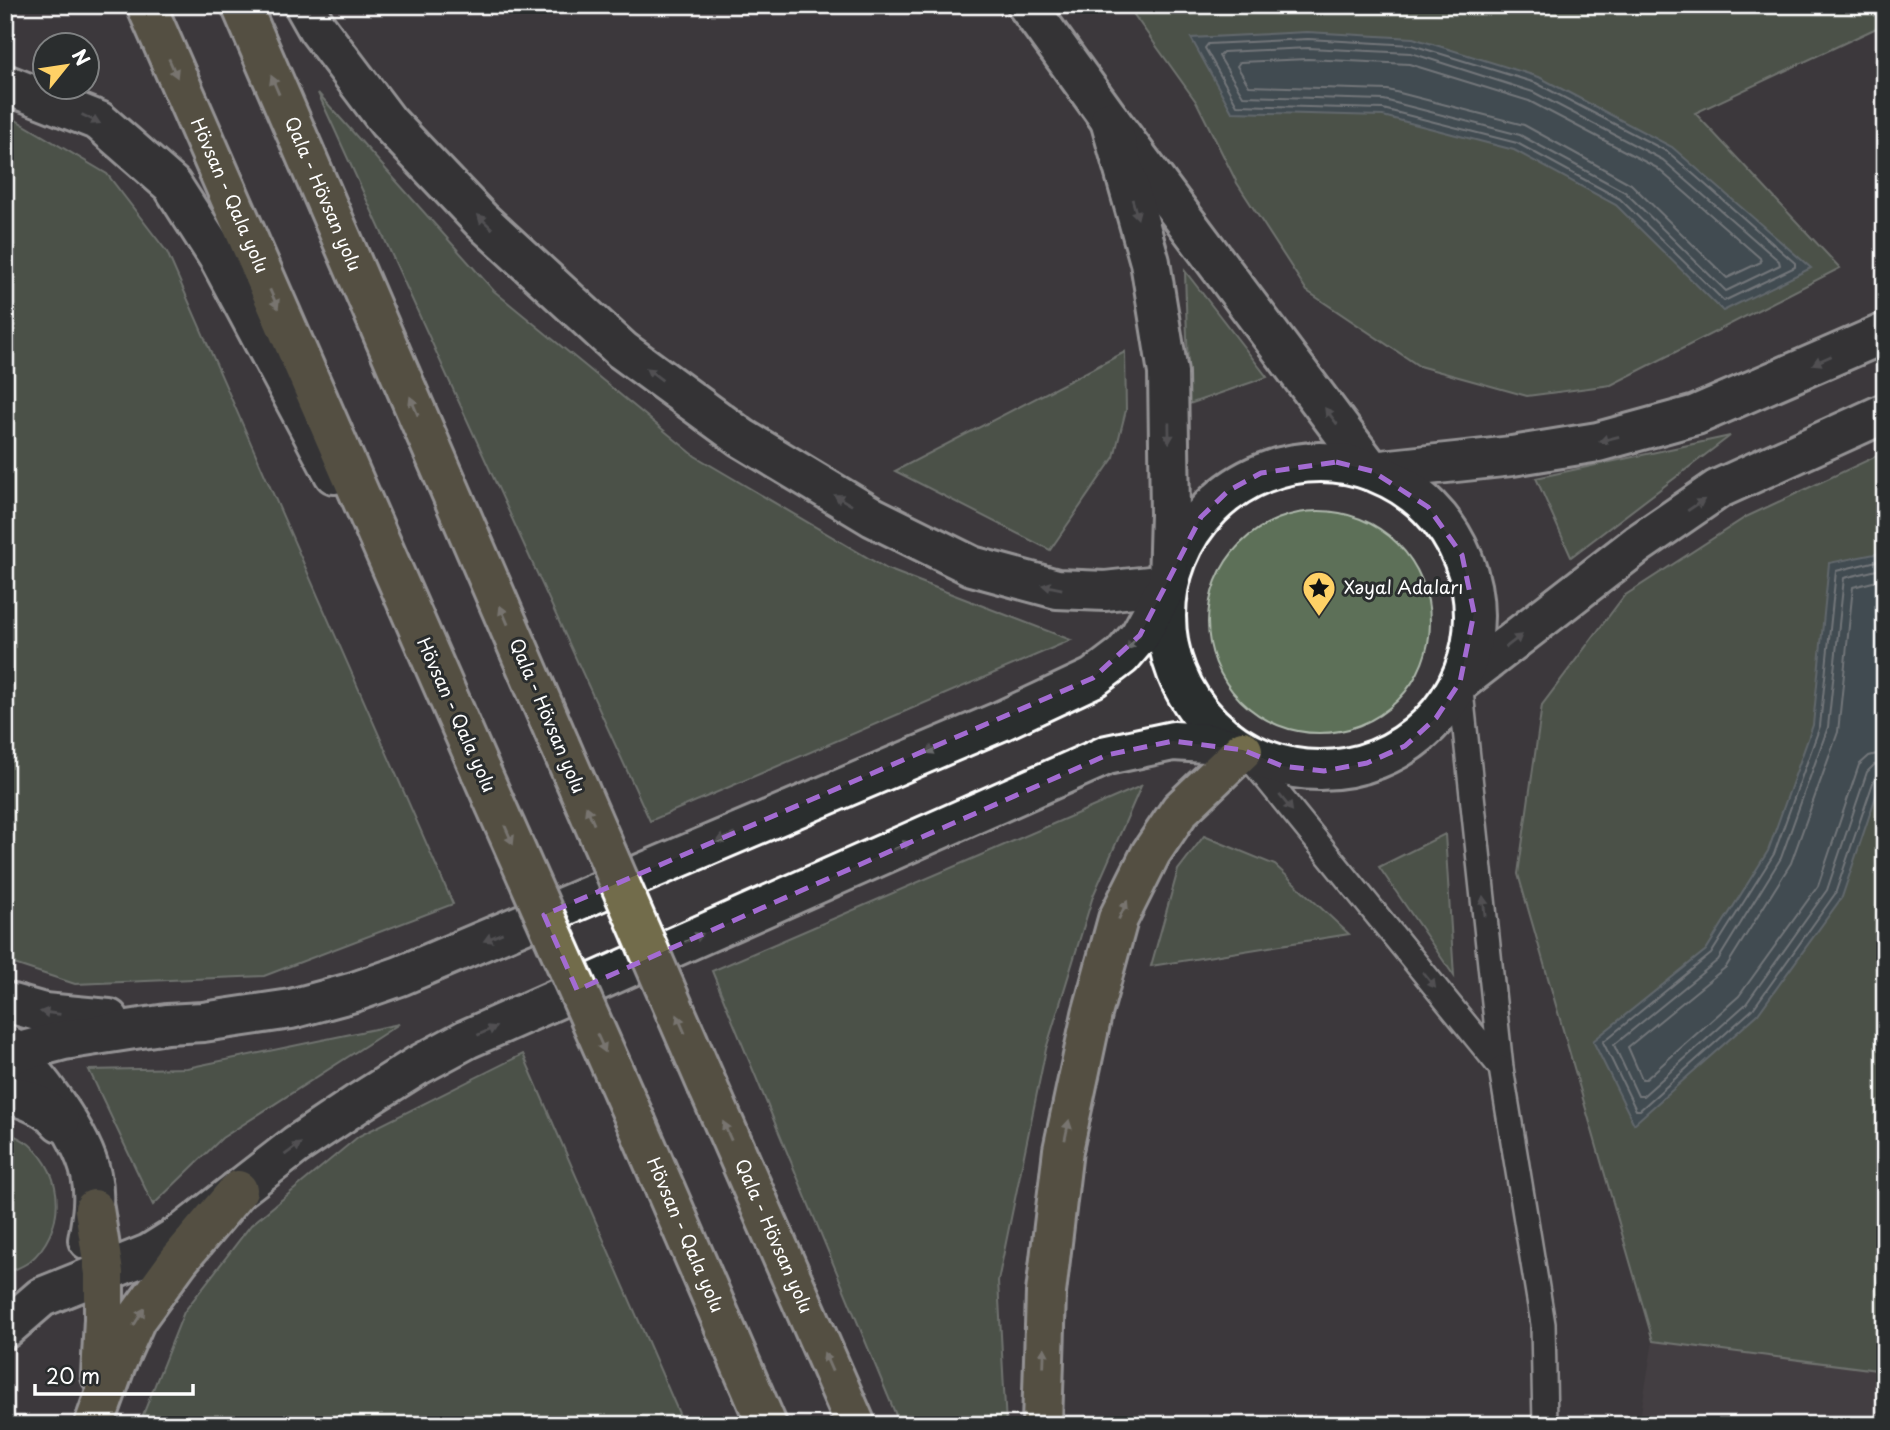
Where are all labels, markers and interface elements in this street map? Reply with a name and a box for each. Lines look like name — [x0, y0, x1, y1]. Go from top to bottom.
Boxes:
north arrow — [32, 32, 102, 102]
text: N — [66, 43, 97, 71]
one-way arrow — [167, 58, 179, 78]
one-way arrow — [269, 74, 280, 95]
street label: Qala - Hövsan yolu — [279, 112, 369, 275]
one-way arrow — [81, 113, 101, 124]
street label: Hövsan - Qala yolu — [185, 113, 276, 277]
one-way arrow — [1130, 199, 1140, 220]
one-way arrow — [476, 214, 493, 231]
one-way arrow — [268, 289, 280, 309]
one-way arrow — [1812, 354, 1832, 366]
one-way arrow — [645, 367, 663, 381]
one-way arrow — [408, 396, 420, 416]
one-way arrow — [1324, 408, 1339, 426]
one-way arrow — [1163, 422, 1175, 444]
one-way arrow — [1598, 434, 1620, 445]
one-way arrow — [834, 493, 853, 506]
one-way arrow — [1686, 498, 1706, 511]
place icon: Xəyal Adaları — [1300, 569, 1338, 618]
place label: Xəyal Adaları — [1344, 573, 1463, 600]
one-way arrow — [1041, 582, 1063, 593]
one-way arrow — [498, 605, 510, 625]
street label: Hövsan - Qala yolu — [411, 633, 504, 796]
street label: Qala - Hövsan yolu — [504, 634, 593, 797]
one-way arrow — [1126, 634, 1141, 651]
one-way arrow — [1505, 634, 1523, 648]
one-way arrow — [924, 744, 945, 755]
one-way arrow — [1278, 794, 1293, 811]
one-way arrow — [584, 805, 596, 825]
one-way arrow — [503, 825, 515, 845]
one-way arrow — [715, 833, 736, 844]
one-way arrow — [892, 840, 913, 851]
one-way arrow — [1478, 895, 1489, 917]
one-way arrow — [1117, 900, 1128, 920]
one-way arrow — [483, 931, 504, 942]
one-way arrow — [684, 932, 705, 943]
one-way arrow — [1422, 970, 1437, 988]
one-way arrow — [39, 1007, 61, 1018]
one-way arrow — [675, 1014, 687, 1034]
one-way arrow — [476, 1025, 497, 1036]
one-way arrow — [595, 1033, 607, 1053]
one-way arrow — [1061, 1119, 1072, 1141]
one-way arrow — [721, 1121, 732, 1142]
one-way arrow — [283, 1141, 301, 1156]
street label: Hövsan - Qala yolu — [641, 1153, 732, 1316]
street label: Qala - Hövsan yolu — [729, 1154, 820, 1317]
one-way arrow — [132, 1307, 145, 1327]
one-way arrow — [1039, 1345, 1050, 1367]
one-way arrow — [823, 1351, 834, 1372]
scale bar — [35, 1353, 192, 1397]
text: 20 m — [46, 1359, 100, 1391]

